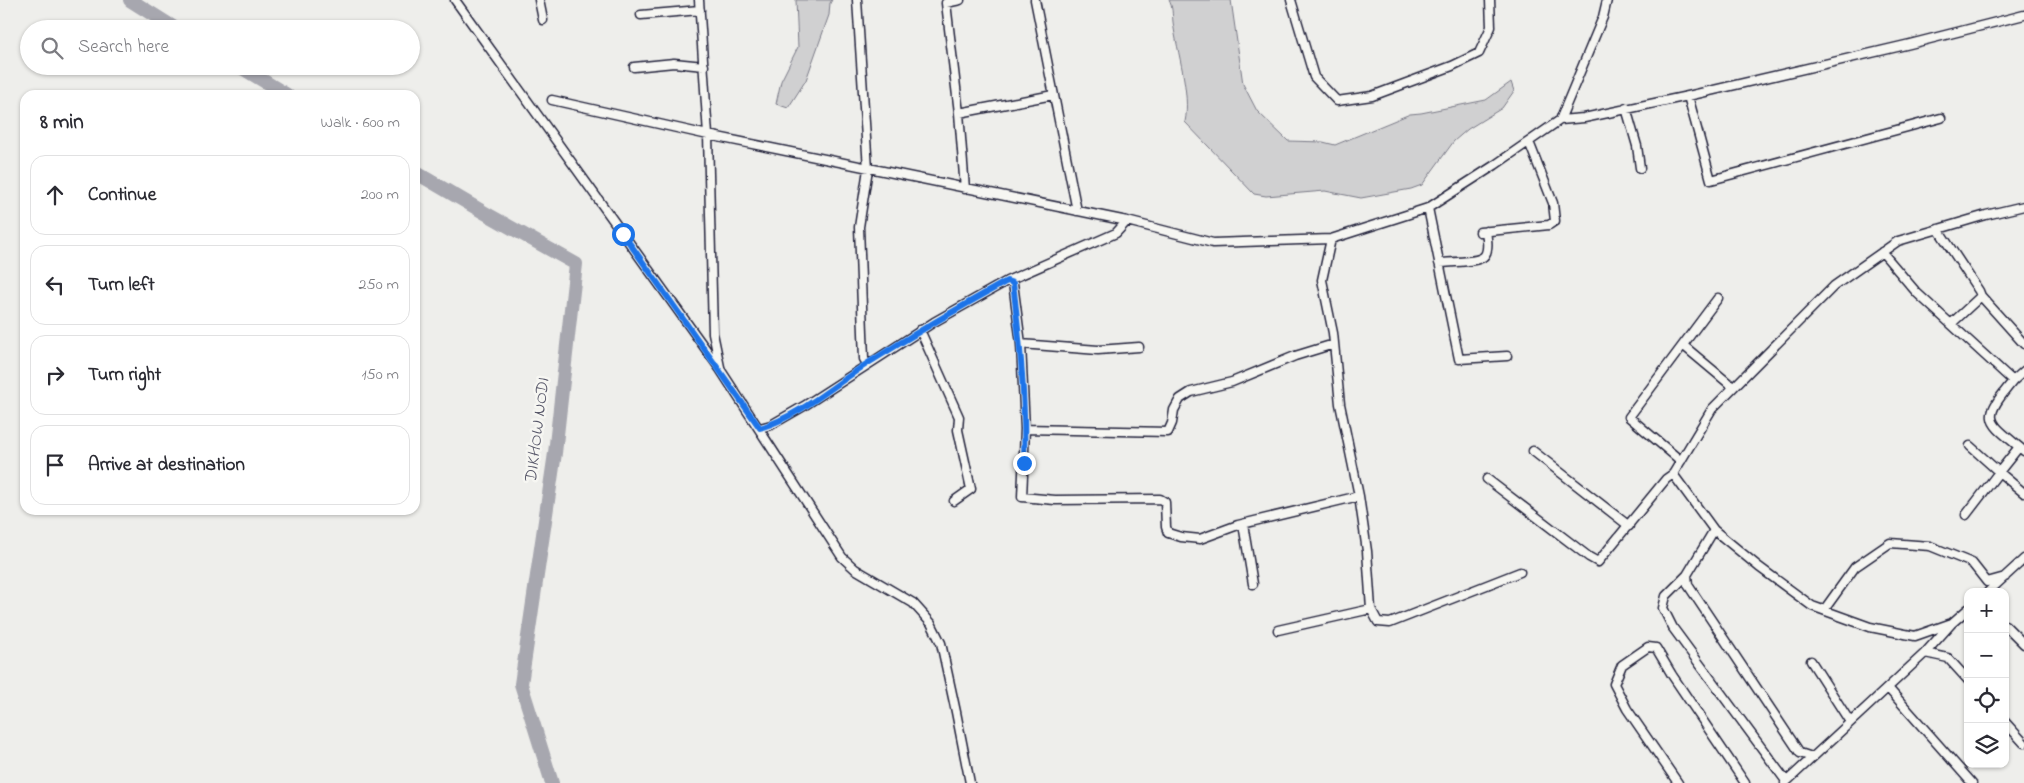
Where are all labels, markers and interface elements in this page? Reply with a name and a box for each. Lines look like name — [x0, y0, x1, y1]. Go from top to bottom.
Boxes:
search box — [20, 20, 420, 75]
icon: search — [38, 34, 66, 62]
text: Search here — [78, 34, 169, 61]
text: 8 min — [40, 108, 84, 138]
text: Walk · 600 m — [321, 111, 400, 135]
icon: ahead — [41, 181, 69, 209]
text: Continue — [88, 182, 156, 209]
text: 200 m — [361, 183, 399, 207]
route start — [612, 223, 635, 246]
icon: left — [41, 271, 69, 299]
text: Turn left — [88, 272, 155, 299]
text: 250 m — [359, 273, 399, 297]
icon: right — [41, 361, 69, 389]
text: Turn right — [88, 362, 161, 389]
text: 150 m — [361, 363, 399, 387]
water label: DIKHOW NODI — [519, 376, 557, 485]
icon: arrive — [41, 451, 69, 479]
text: Arrive at destination — [88, 452, 245, 479]
route end — [1013, 452, 1036, 475]
map controls — [1964, 588, 2009, 768]
button: + — [1964, 588, 2009, 633]
button: − — [1964, 633, 2009, 678]
button: locate — [1964, 678, 2009, 723]
button: layers — [1964, 723, 2009, 768]

